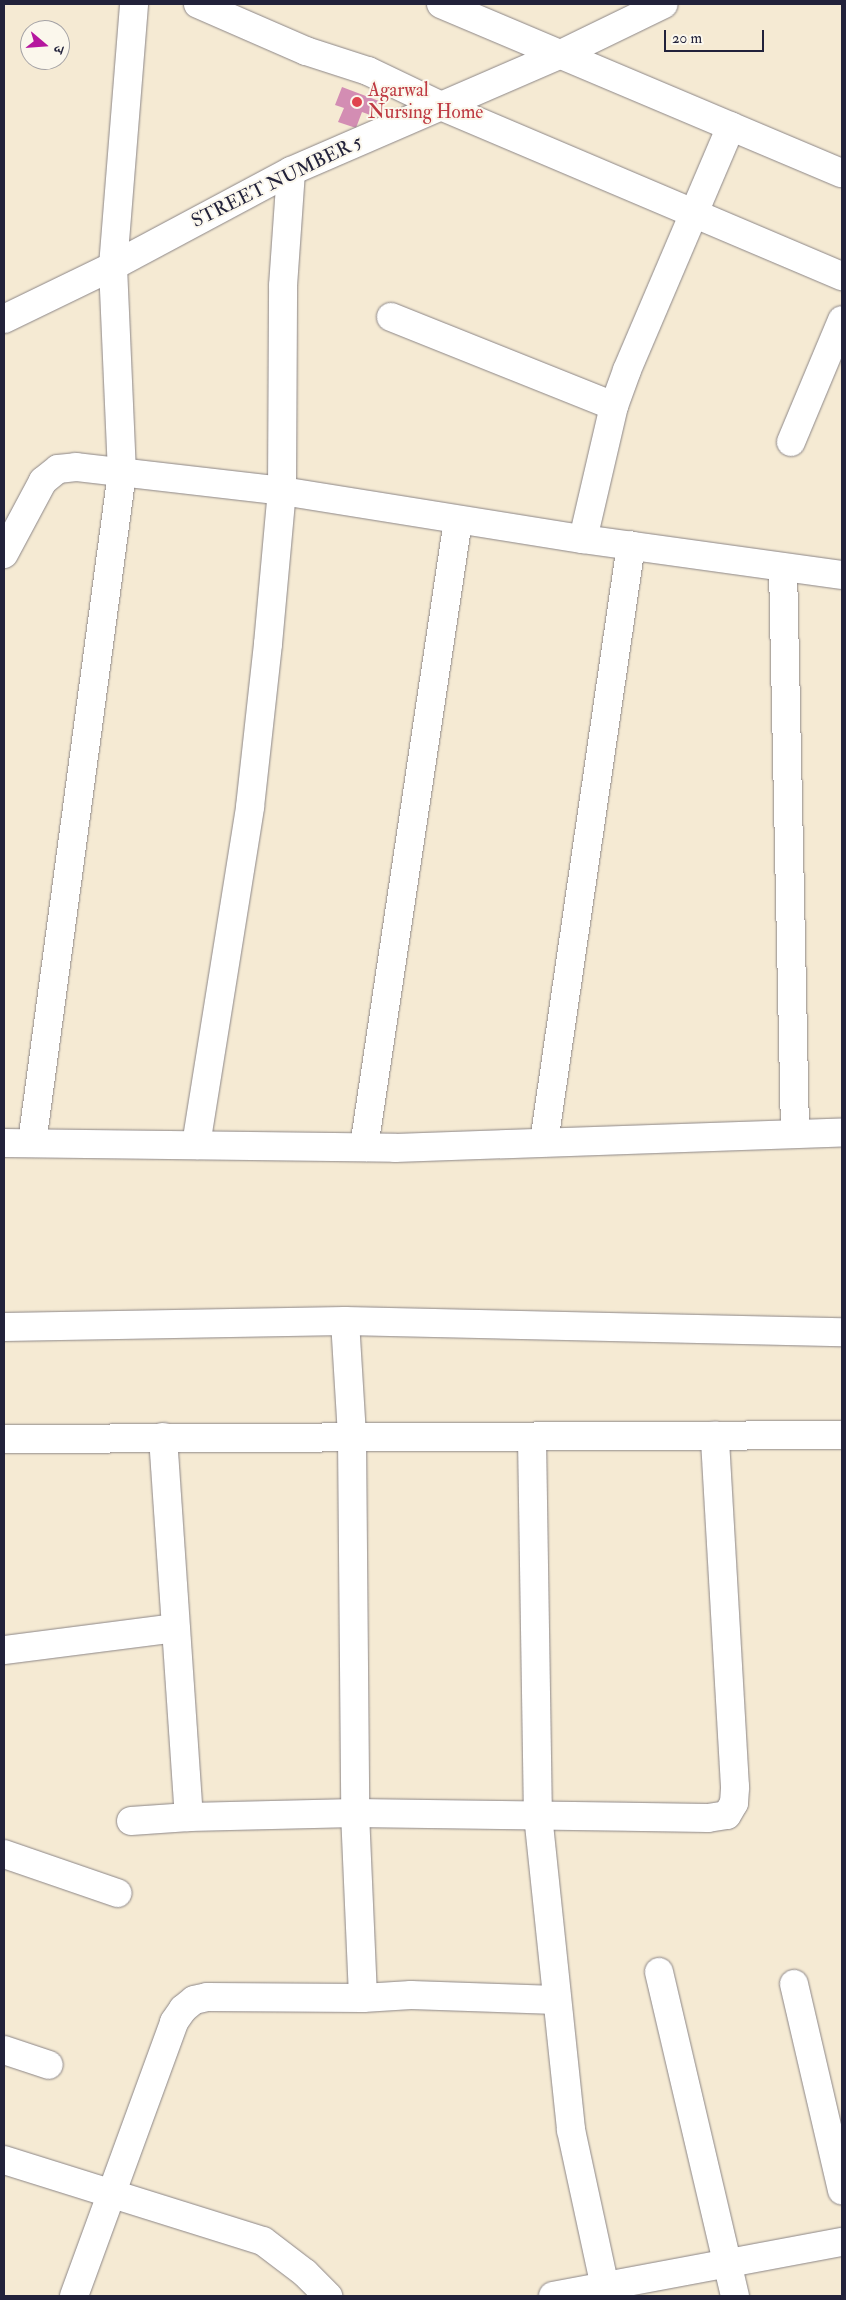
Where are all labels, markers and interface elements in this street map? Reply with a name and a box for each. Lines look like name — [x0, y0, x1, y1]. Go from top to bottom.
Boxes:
north arrow — [20, 20, 70, 70]
scale bar — [666, 20, 766, 52]
text: 20 m — [672, 29, 702, 48]
text: उ — [50, 43, 68, 55]
place label: Agarwal Nursing Home — [368, 80, 483, 124]
marker: Agarwal Nursing Home — [350, 95, 364, 109]
street label: STREET NUMBER 5 — [188, 131, 366, 233]

